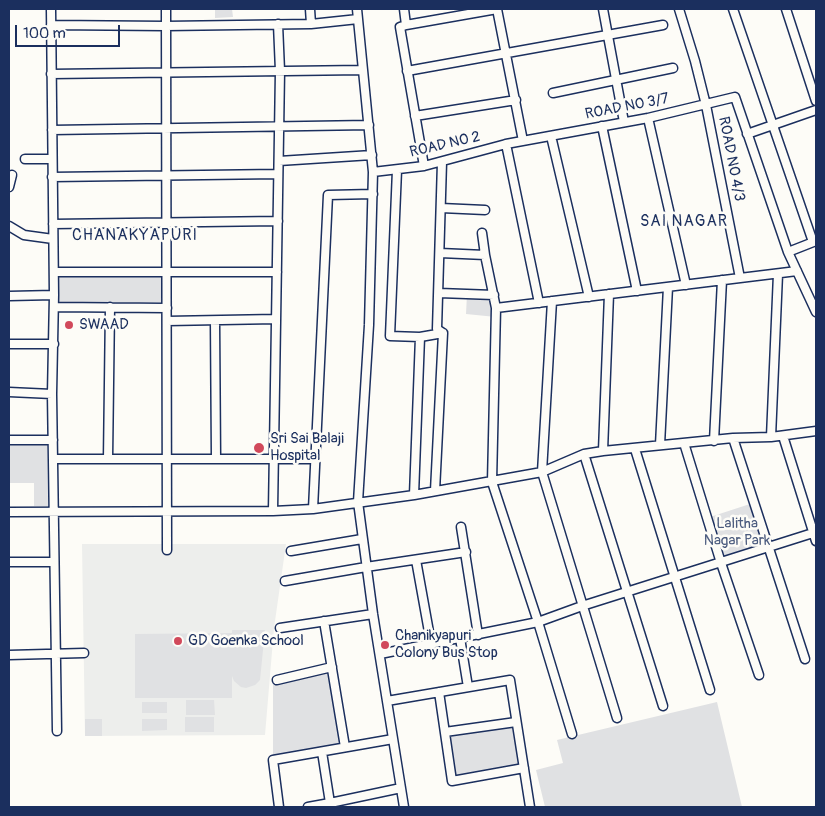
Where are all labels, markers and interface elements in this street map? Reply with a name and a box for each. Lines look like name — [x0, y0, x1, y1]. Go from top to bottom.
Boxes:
scale bar — [18, 15, 122, 47]
text: 100 m — [23, 24, 66, 43]
street label: ROAD NO 3/7 — [583, 90, 671, 124]
street label: ROAD NO 4/3 — [714, 115, 748, 203]
street label: ROAD NO 2 — [408, 128, 482, 162]
district label: SAI NAGAR — [639, 212, 729, 232]
district label: CHANAKYAPURI — [70, 226, 200, 246]
place label: SWAAD — [79, 316, 129, 334]
marker: SWAAD — [63, 319, 75, 331]
place label: Sri Sai Balaji Hospital — [270, 430, 344, 465]
marker: Sri Sai Balaji Hospital — [252, 441, 266, 455]
park label: Lalitha Nagar Park — [704, 515, 770, 550]
place label: Chanikyapuri Colony Bus Stop — [395, 627, 498, 662]
place label: GD Goenka School — [188, 632, 304, 650]
marker: GD Goenka School — [172, 635, 184, 647]
marker: Chanikyapuri Colony Bus Stop — [379, 639, 391, 651]

